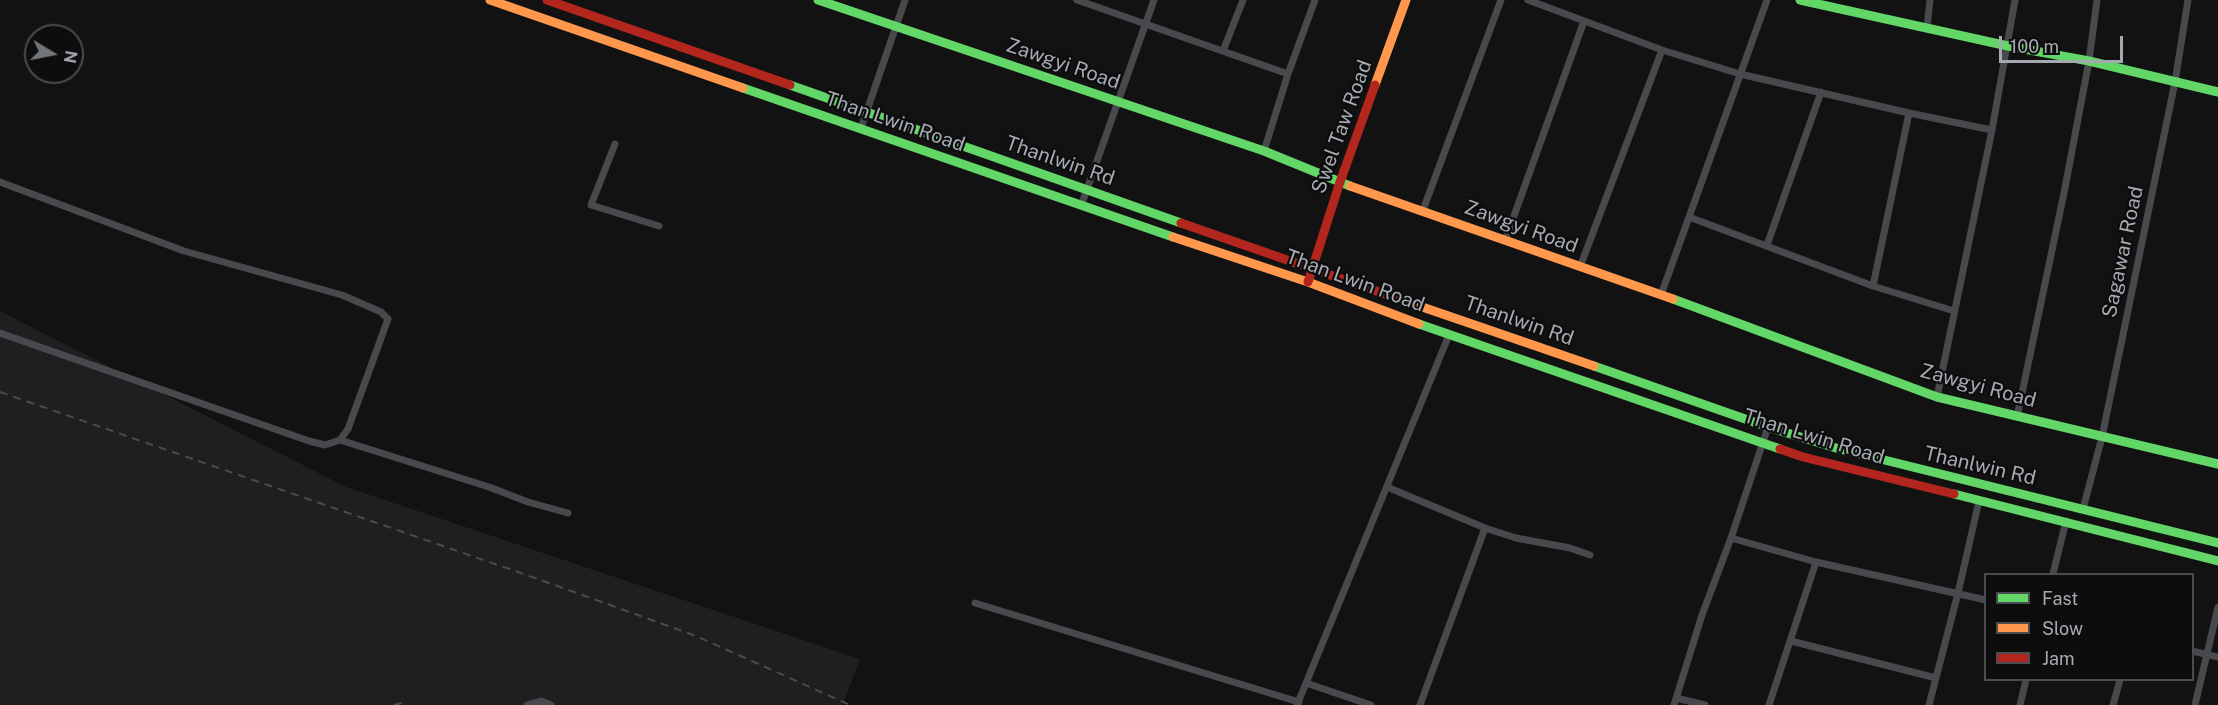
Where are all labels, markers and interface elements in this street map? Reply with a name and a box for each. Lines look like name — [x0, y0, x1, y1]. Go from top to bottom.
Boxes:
north arrow — [24, 24, 84, 84]
scale bar — [2002, 24, 2126, 62]
street label: Zawgyi Road — [1003, 33, 1123, 95]
text: 100 m — [2010, 36, 2059, 57]
text: N — [60, 49, 81, 65]
street label: Swel Taw Road — [1307, 57, 1377, 197]
street label: Than Lwin Road — [822, 87, 968, 157]
street label: Thanlwin Rd — [1002, 131, 1118, 191]
street label: Sagawar Road — [2097, 184, 2149, 320]
street label: Zawgyi Road — [1461, 195, 1581, 259]
street label: Than Lwin Road — [1282, 245, 1428, 317]
street label: Thanlwin Rd — [1461, 291, 1577, 351]
street label: Zawgyi Road — [1917, 359, 2039, 413]
street label: Than Lwin Road — [1741, 404, 1887, 470]
street label: Thanlwin Rd — [1922, 442, 2038, 490]
legend — [1984, 573, 2194, 681]
text: Fast — [2042, 588, 2078, 609]
text: Slow — [2042, 618, 2083, 639]
text: Jam — [2042, 648, 2075, 669]

